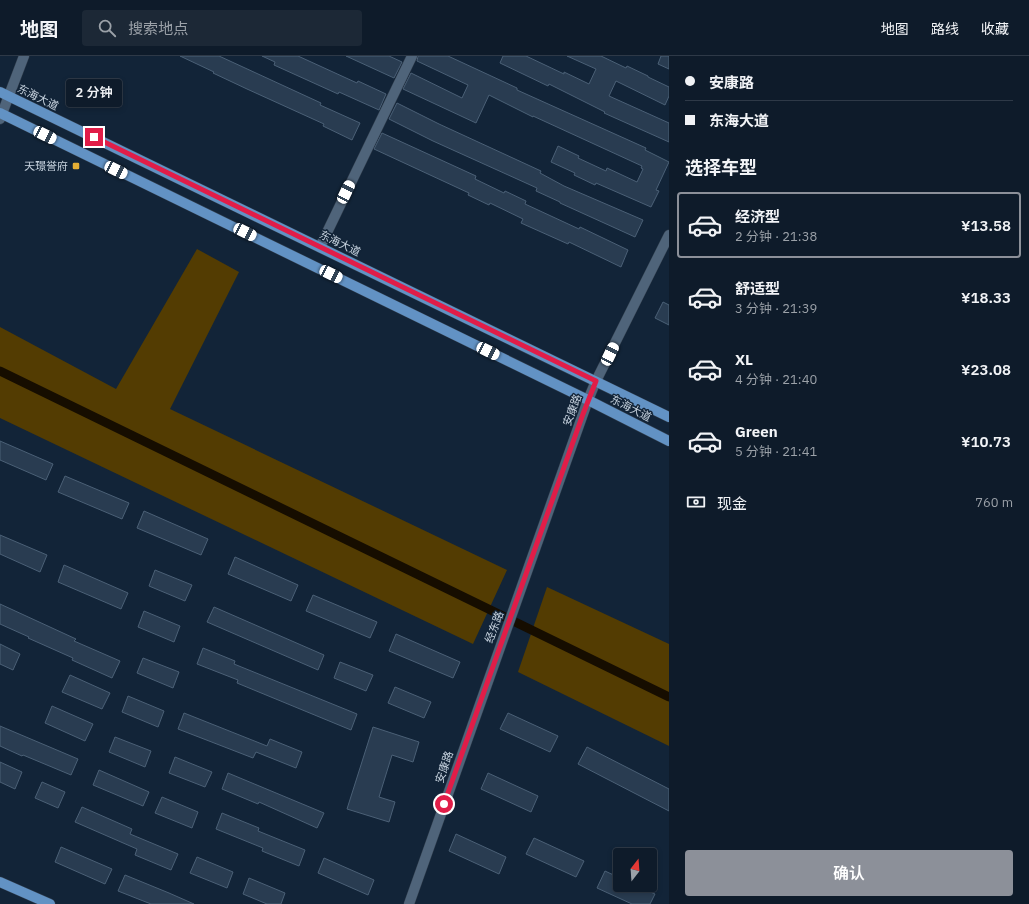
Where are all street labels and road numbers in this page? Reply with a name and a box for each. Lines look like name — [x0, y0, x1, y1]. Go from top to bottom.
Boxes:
street label: 东海大道 — [15, 81, 61, 113]
street label: 东海大道 — [317, 227, 363, 259]
street label: 安康路 — [560, 392, 584, 428]
street label: 东海大道 — [608, 392, 654, 424]
street label: 经东路 — [482, 609, 506, 645]
street label: 安康路 — [432, 749, 456, 785]

